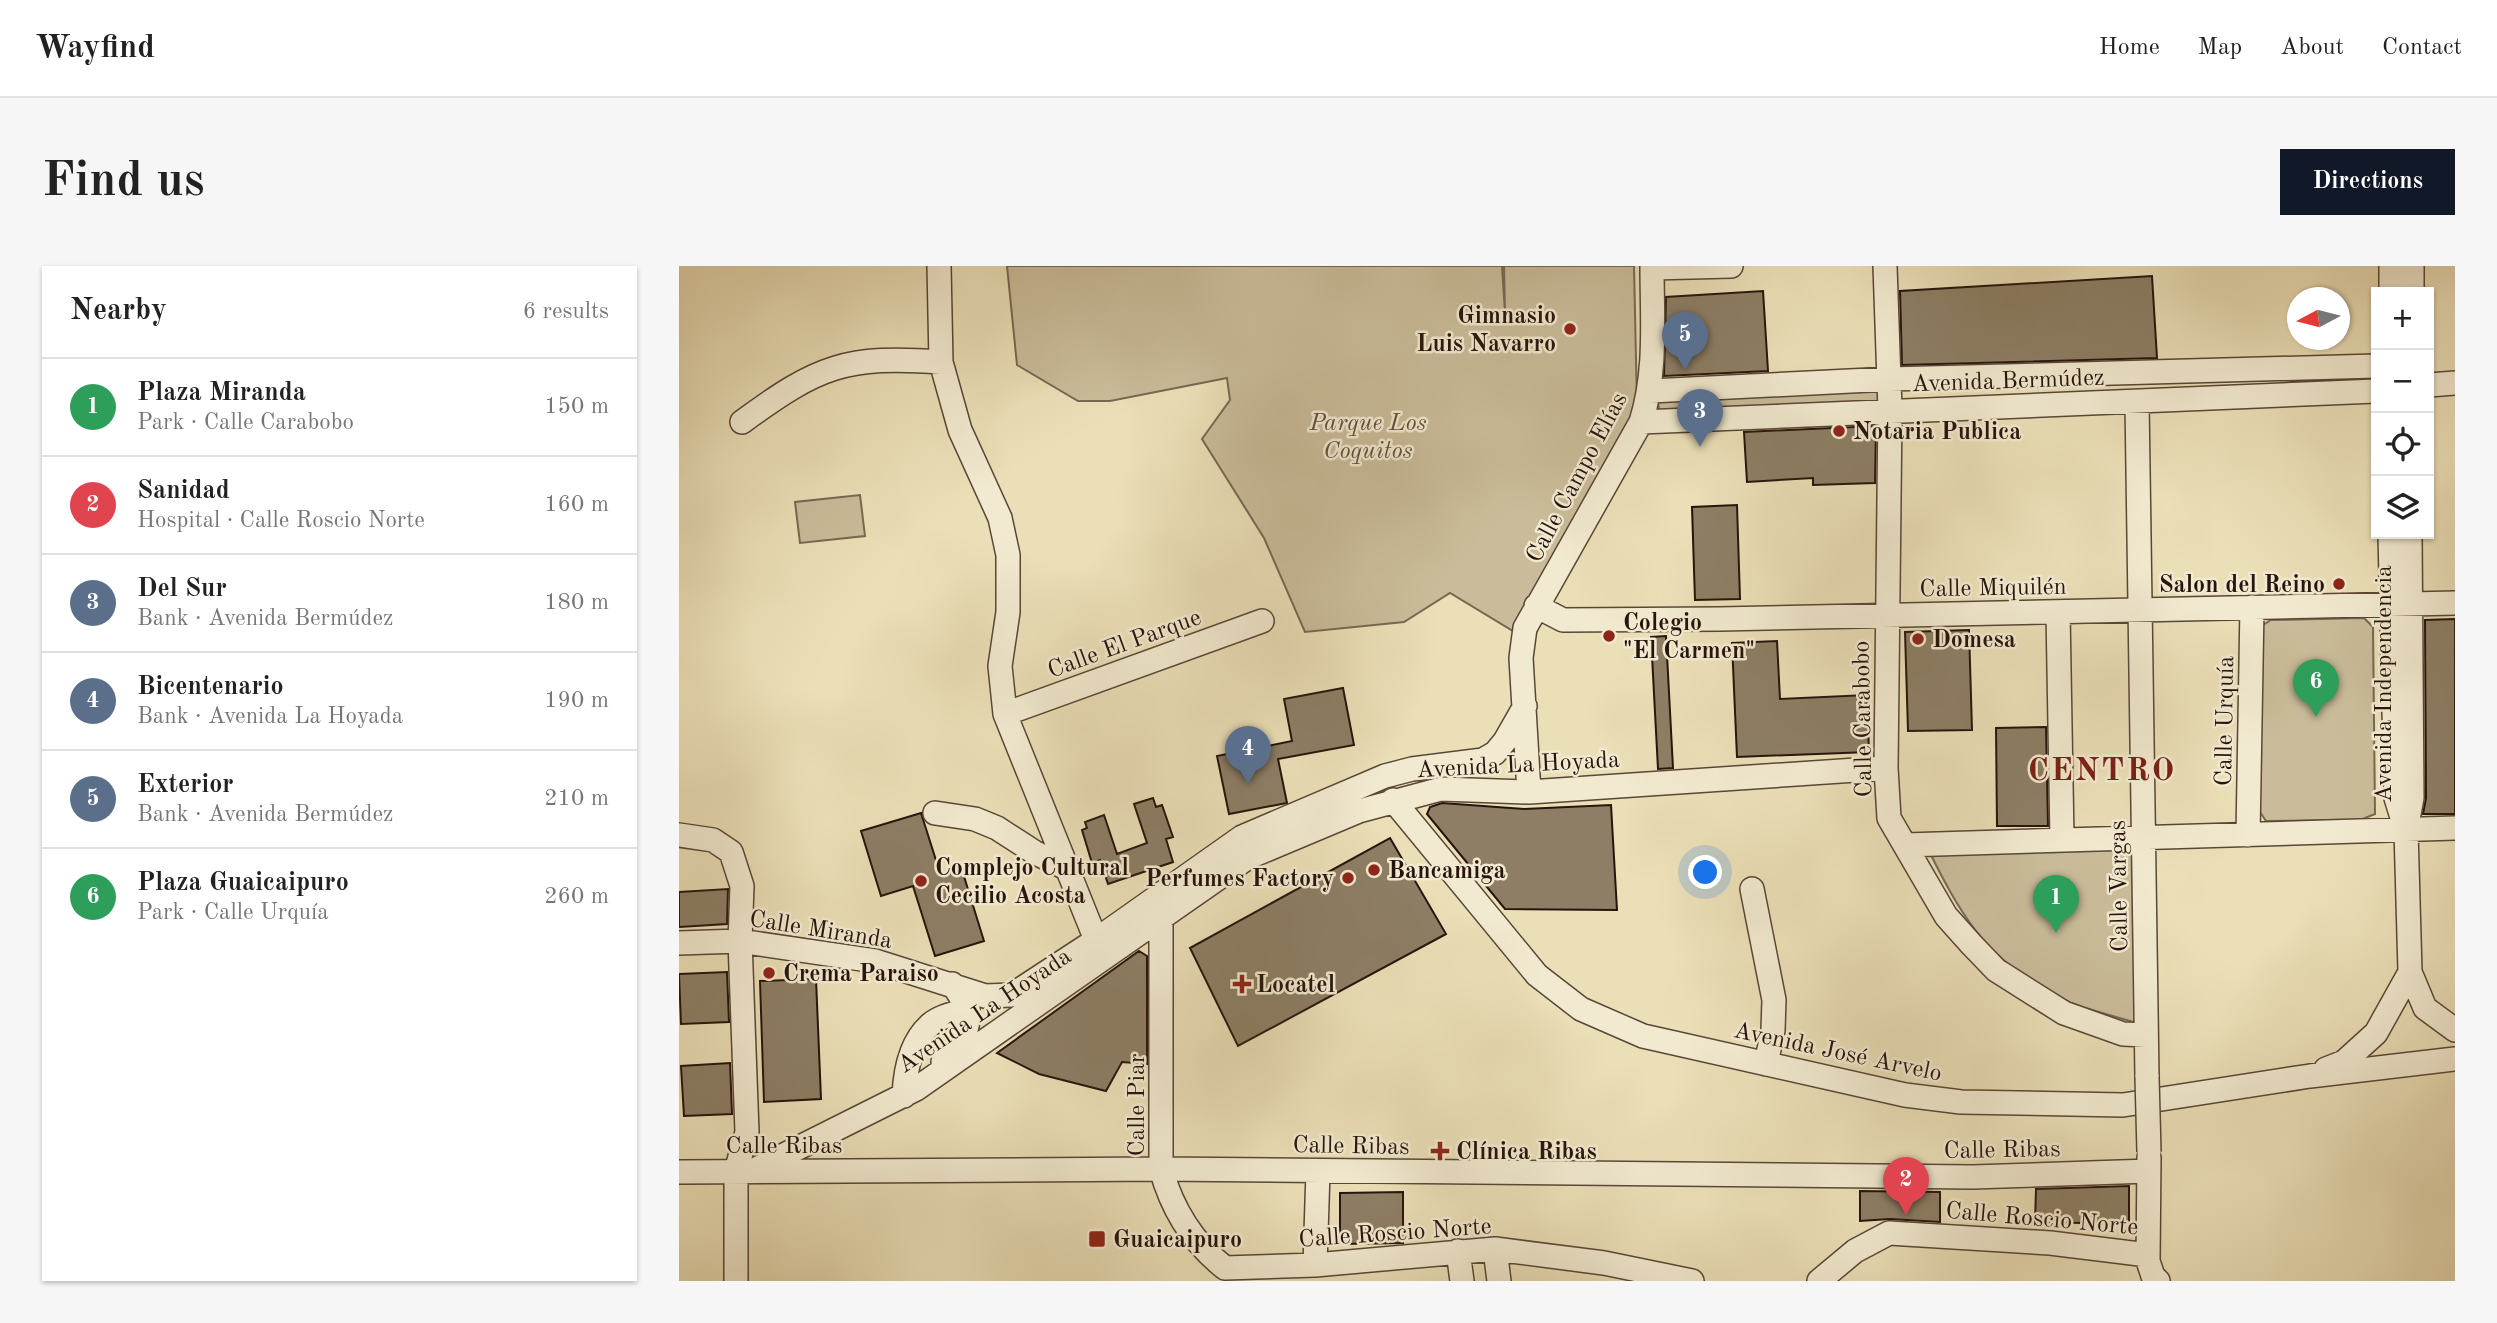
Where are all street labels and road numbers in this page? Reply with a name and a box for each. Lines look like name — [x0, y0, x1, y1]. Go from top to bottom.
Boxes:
street label: Avenida Bermúdez — [1911, 367, 2105, 397]
street label: Calle Campo Elías — [1523, 389, 1633, 567]
street label: Avenida Independencia — [2373, 565, 2397, 803]
street label: Calle Miquilén — [1919, 576, 2067, 602]
street label: Calle El Parque — [1045, 606, 1205, 684]
street label: Calle Carabobo — [1851, 640, 1877, 797]
street label: Calle Urquía — [2213, 655, 2239, 786]
street label: Avenida La Hoyada — [1416, 749, 1621, 783]
street label: Calle Vargas — [2107, 820, 2133, 952]
street label: Calle Miranda — [748, 908, 894, 954]
street label: Avenida La Hoyada — [894, 945, 1076, 1079]
street label: Avenida José Arvelo — [1731, 1019, 1944, 1087]
street label: Calle Piar — [1126, 1053, 1150, 1157]
street label: Calle Ribas — [1292, 1134, 1410, 1160]
street label: Calle Ribas — [726, 1135, 842, 1159]
street label: Calle Ribas — [1943, 1138, 2061, 1164]
street label: Calle Roscio Norte — [1944, 1200, 2139, 1240]
street label: Calle Roscio Norte — [1298, 1215, 1492, 1253]

